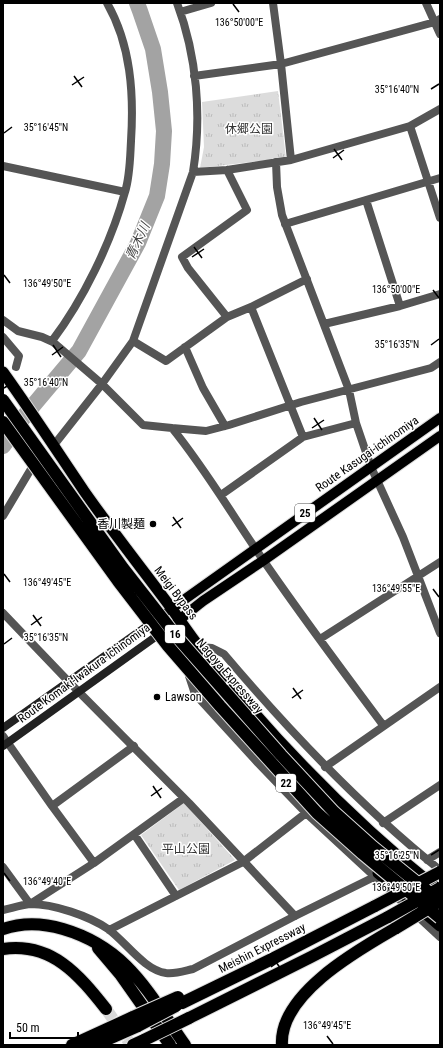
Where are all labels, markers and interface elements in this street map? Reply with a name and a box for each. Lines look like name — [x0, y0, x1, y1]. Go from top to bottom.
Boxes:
text: 136°50'00"E — [215, 17, 263, 28]
text: 35°16'40"N — [375, 84, 419, 95]
text: 35°16'45"N — [24, 122, 68, 133]
park label: 休郷公園 — [225, 122, 273, 136]
water label: 青木川 — [122, 219, 153, 262]
text: 136°49'50"E — [23, 278, 71, 289]
text: 136°50'00"E — [372, 284, 420, 295]
text: 35°16'35"N — [375, 339, 419, 350]
text: 35°16'40"N — [24, 377, 68, 388]
street label: Route Kasugai-ichinomiya — [313, 413, 421, 495]
road number: 25 — [295, 504, 315, 522]
place label: 香川製麺 — [97, 517, 145, 531]
marker: 香川製麺 — [148, 519, 158, 529]
street label: Meigi Bypass — [151, 564, 201, 622]
text: 136°49'45"E — [23, 577, 71, 588]
text: 136°49'55"E — [372, 583, 420, 594]
street label: Route Komaki-Iwakura-Ichinomiya — [15, 620, 153, 726]
road number: 16 — [165, 625, 185, 643]
text: 35°16'35"N — [24, 632, 68, 643]
street label: Nagoya Expressway — [194, 636, 266, 716]
place label: Lawson — [165, 690, 202, 704]
marker: Lawson — [152, 692, 162, 702]
road number: 22 — [276, 774, 296, 792]
park label: 平山公園 — [162, 842, 210, 856]
text: 35°16'25"N — [375, 850, 419, 861]
text: 136°49'40"E — [23, 876, 71, 887]
text: 136°49'50"E — [372, 882, 420, 893]
street label: Meishin Expressway — [216, 920, 308, 976]
scale bar — [10, 1014, 78, 1040]
text: 136°49'45"E — [303, 1020, 351, 1031]
text: 50 m — [16, 1021, 40, 1035]

